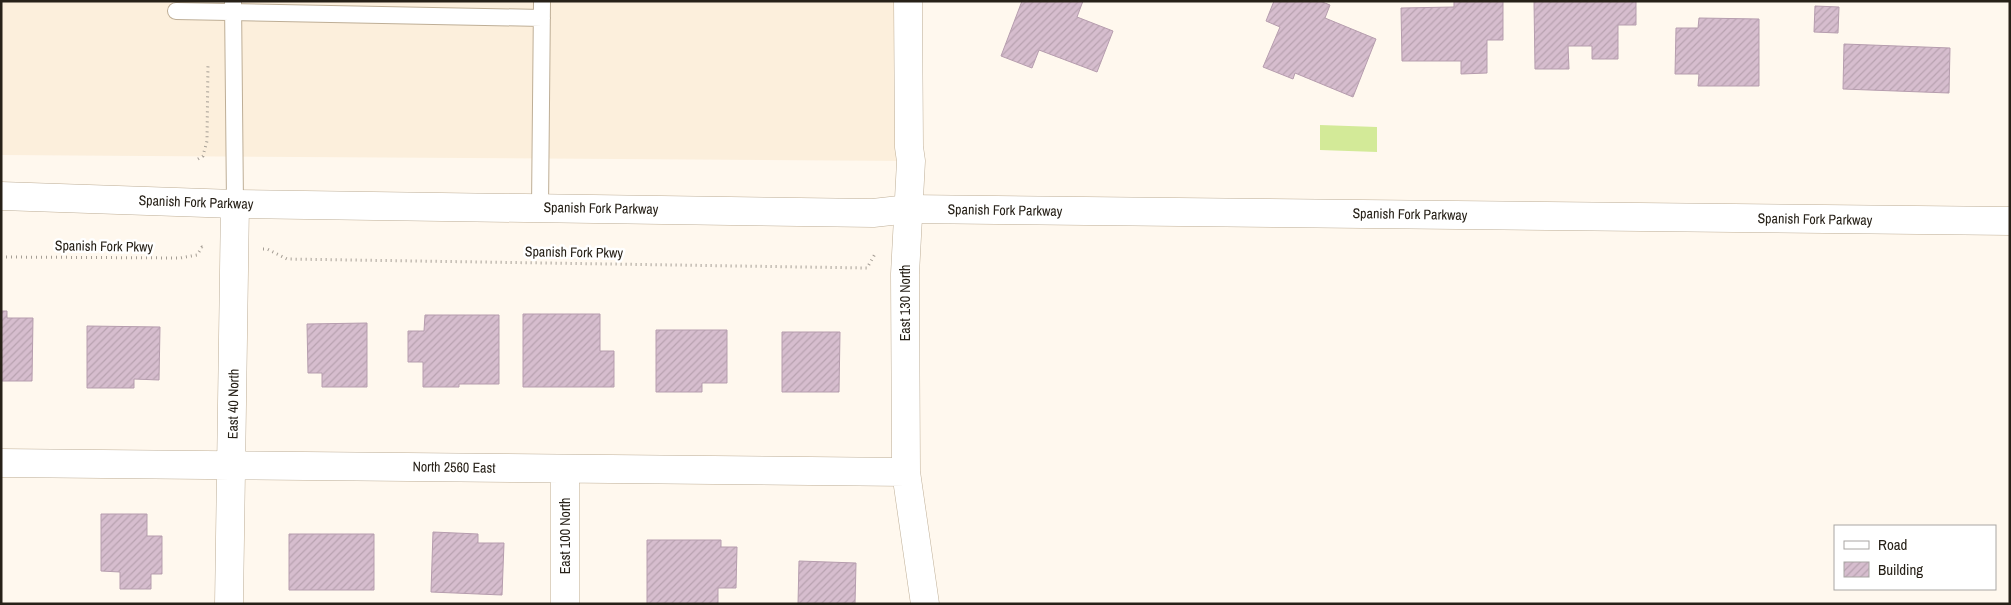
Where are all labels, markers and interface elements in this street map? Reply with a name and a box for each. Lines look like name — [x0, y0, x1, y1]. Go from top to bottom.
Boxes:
street label: Spanish Fork Parkway — [138, 191, 254, 213]
street label: Spanish Fork Parkway — [543, 198, 659, 218]
street label: Spanish Fork Parkway — [947, 200, 1063, 220]
street label: Spanish Fork Parkway — [1352, 204, 1468, 224]
street label: Spanish Fork Parkway — [1757, 209, 1873, 229]
street label: Spanish Fork Pkwy — [55, 236, 154, 256]
street label: Spanish Fork Pkwy — [525, 242, 624, 262]
street label: East 130 North — [896, 265, 914, 341]
street label: East 40 North — [223, 369, 243, 439]
street label: North 2560 East — [412, 457, 496, 477]
street label: East 100 North — [556, 498, 574, 574]
legend — [1834, 525, 1996, 590]
text: Road — [1878, 534, 1907, 555]
text: Building — [1878, 559, 1923, 580]

